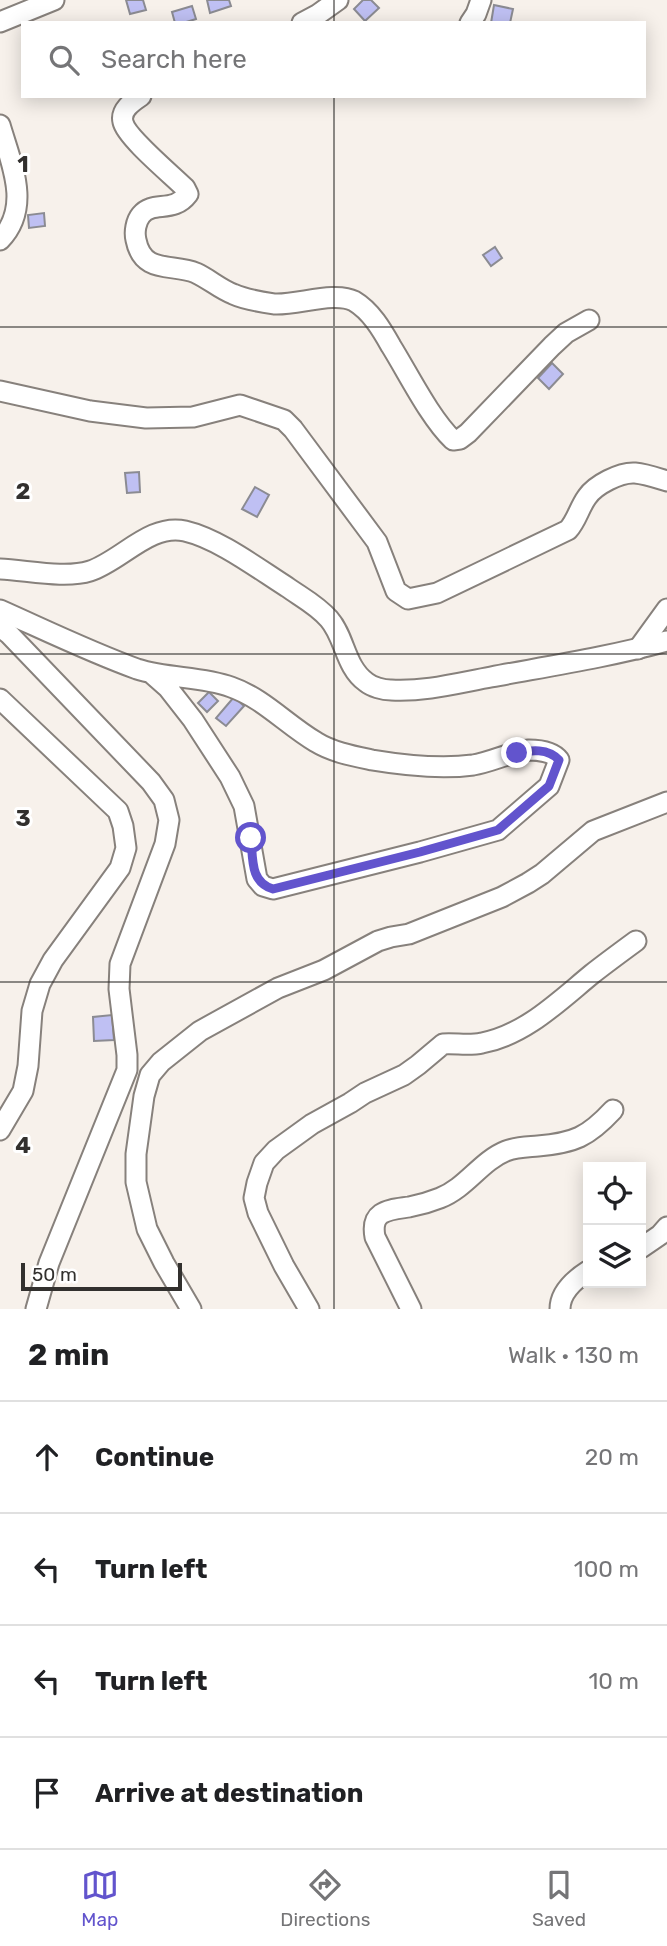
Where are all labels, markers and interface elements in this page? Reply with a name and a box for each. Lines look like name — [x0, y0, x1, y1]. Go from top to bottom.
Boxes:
search box — [21, 21, 646, 98]
icon: search — [45, 41, 83, 79]
text: Search here — [101, 44, 247, 75]
text: 1 — [17, 150, 29, 178]
text: 2 — [16, 477, 30, 505]
route end — [501, 737, 532, 768]
text: 3 — [15, 804, 31, 832]
route start — [235, 822, 266, 853]
text: 4 — [15, 1131, 31, 1159]
map controls — [583, 1162, 646, 1288]
button: locate — [583, 1162, 646, 1225]
button: layers — [583, 1225, 646, 1288]
scale bar — [21, 1260, 182, 1292]
text: 50 m — [32, 1263, 77, 1286]
text: 2 min — [28, 1337, 109, 1373]
text: Walk · 130 m — [508, 1341, 639, 1369]
icon: ahead — [28, 1438, 66, 1476]
text: Continue — [95, 1442, 214, 1473]
text: 20 m — [585, 1443, 639, 1471]
icon: left — [28, 1550, 66, 1588]
text: Turn left — [95, 1554, 207, 1585]
text: 100 m — [574, 1555, 639, 1583]
icon: left — [28, 1662, 66, 1700]
text: Turn left — [95, 1666, 207, 1697]
text: 10 m — [588, 1667, 639, 1695]
icon: arrive — [28, 1774, 66, 1812]
text: Arrive at destination — [95, 1778, 363, 1809]
tab: Map — [81, 1866, 119, 1931]
tab: Directions — [280, 1866, 370, 1931]
tab: Saved — [532, 1866, 586, 1931]

